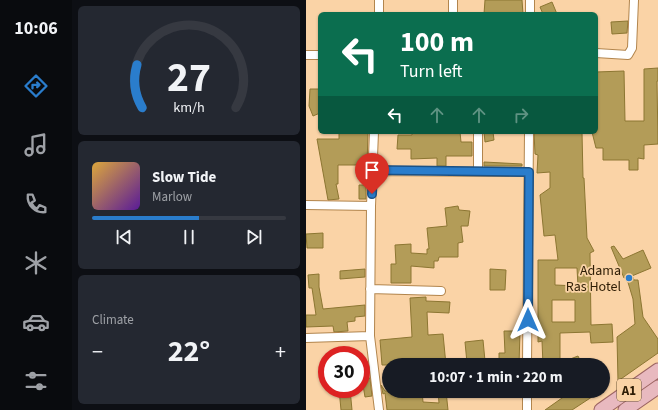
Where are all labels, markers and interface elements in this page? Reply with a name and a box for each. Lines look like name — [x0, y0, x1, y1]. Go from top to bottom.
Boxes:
text: 10:06 — [14, 16, 58, 41]
text: 100 m — [400, 22, 474, 62]
icon: left — [334, 28, 386, 80]
text: 27 — [167, 48, 211, 108]
text: Turn left — [400, 59, 462, 84]
icon: directions — [22, 72, 50, 100]
text: km/h — [173, 97, 205, 118]
icon: left — [384, 104, 406, 126]
icon: ahead — [426, 104, 448, 126]
icon: ahead — [468, 104, 490, 126]
icon: right — [510, 104, 532, 126]
icon: music — [22, 131, 50, 159]
pin — [355, 153, 389, 194]
icon: arrive — [361, 159, 383, 181]
text: Slow Tide — [152, 167, 216, 188]
text: Marlow — [152, 188, 192, 206]
icon: phone — [22, 190, 50, 218]
icon: previous — [113, 226, 135, 248]
icon: pause — [178, 226, 200, 248]
icon: next — [243, 226, 265, 248]
icon: climate — [22, 249, 50, 277]
place label: Adama Ras Hotel — [566, 261, 621, 297]
marker: Adama Ras Hotel — [624, 273, 634, 283]
position arrow — [507, 299, 549, 341]
icon: car — [22, 308, 50, 336]
text: Climate — [92, 311, 134, 329]
text: 22° — [168, 330, 210, 373]
text: − — [92, 336, 103, 368]
text: + — [275, 336, 286, 368]
speed limit sign: 30 — [318, 346, 370, 398]
icon: filters — [22, 367, 50, 395]
text: 10:07 · 1 min · 220 m — [429, 367, 563, 388]
road number: A1 — [617, 379, 641, 401]

